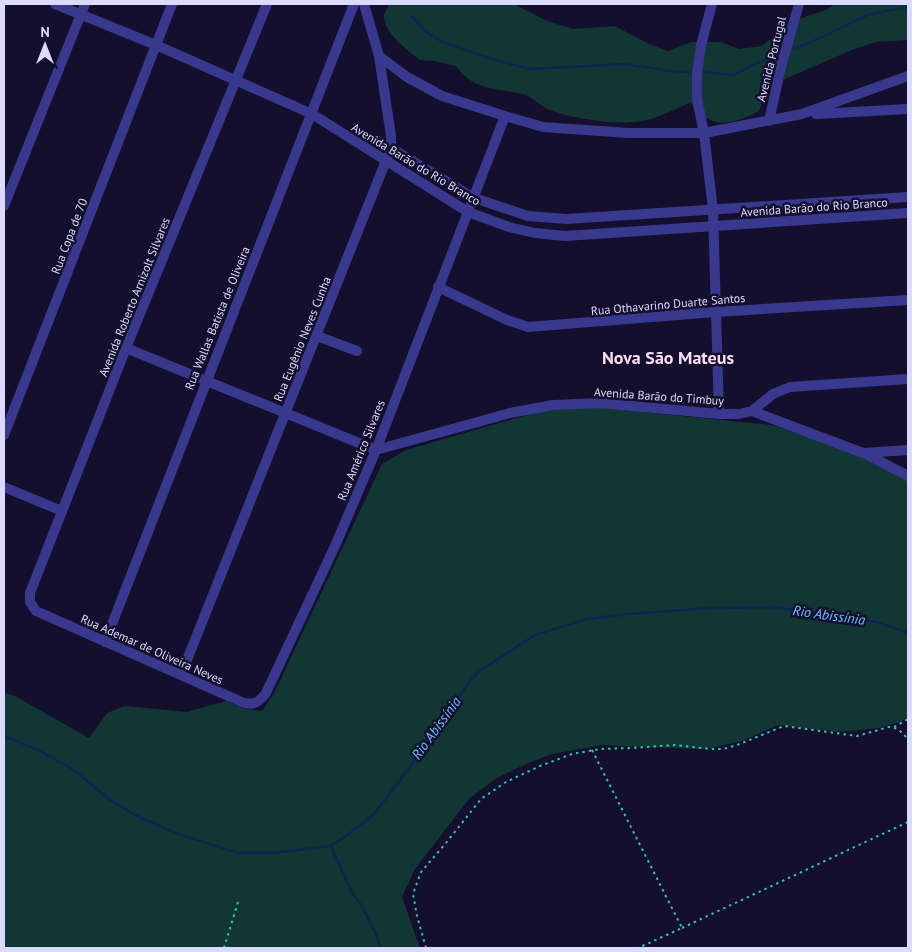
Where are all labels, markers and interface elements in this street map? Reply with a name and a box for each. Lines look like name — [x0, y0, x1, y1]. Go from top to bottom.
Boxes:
street label: Avenida Portugal — [753, 14, 789, 103]
north arrow — [20, 20, 70, 70]
text: N — [40, 23, 50, 41]
street label: Avenida Barão do Rio Branco — [349, 120, 483, 208]
street label: Avenida Barão do Rio Branco — [740, 194, 888, 220]
street label: Rua Copa de 70 — [48, 196, 90, 276]
street label: Avenida Roberto Arnizolt Silvares — [95, 215, 173, 379]
street label: Rua Wallas Batista de Oliveira — [181, 244, 253, 392]
street label: Rua Eugênio Neves Cunha — [270, 274, 334, 404]
street label: Rua Othavarino Duarte Santos — [590, 290, 746, 318]
district label: Nova São Mateus — [602, 346, 734, 369]
street label: Avenida Barão do Timbuy — [594, 384, 725, 408]
street label: Rua Américo Silvares — [334, 397, 388, 503]
water label: Rio Abissínia — [792, 601, 867, 629]
street label: Rua Ademar de Oliveira Neves — [78, 611, 226, 687]
water label: Rio Abissínia — [407, 693, 465, 763]

